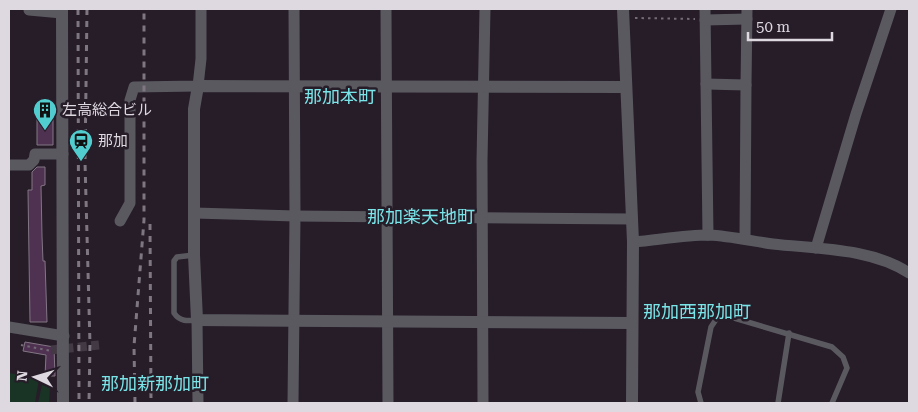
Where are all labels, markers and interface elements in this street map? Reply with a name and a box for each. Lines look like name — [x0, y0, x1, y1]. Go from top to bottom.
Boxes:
scale bar — [748, 10, 832, 42]
text: 50 m — [756, 18, 791, 36]
district label: 那加本町 — [304, 86, 376, 107]
building icon: 左高総合ビル — [32, 97, 58, 131]
place label: 左高総合ビル — [62, 101, 152, 119]
station icon: 那加 — [68, 128, 94, 162]
place label: 那加 — [98, 132, 128, 150]
district label: 那加楽天地町 — [367, 206, 475, 227]
district label: 那加西那加町 — [643, 301, 751, 322]
north arrow — [10, 352, 60, 402]
text: N — [14, 370, 31, 382]
district label: 那加新那加町 — [101, 373, 209, 394]

